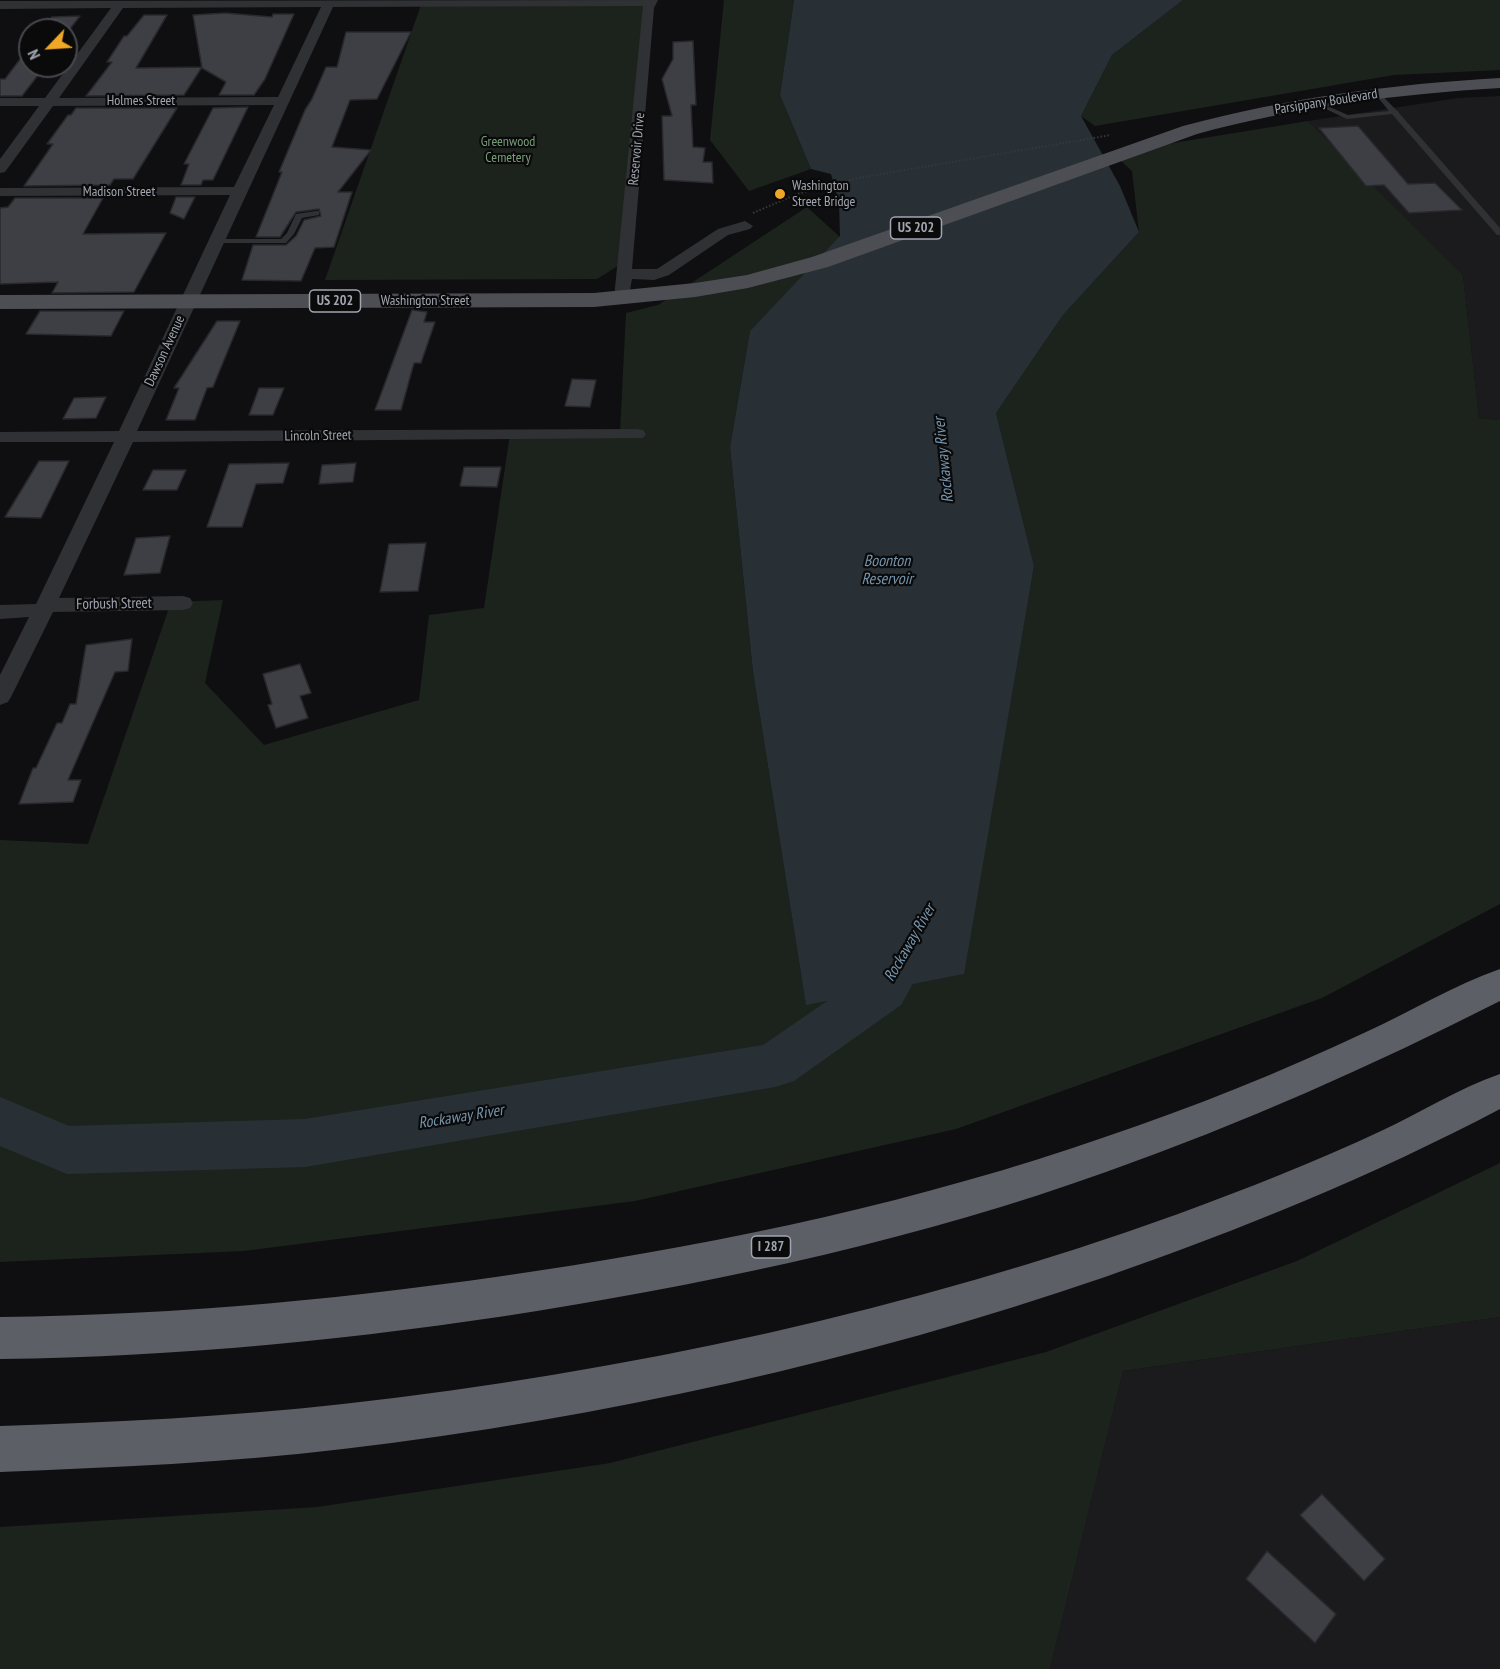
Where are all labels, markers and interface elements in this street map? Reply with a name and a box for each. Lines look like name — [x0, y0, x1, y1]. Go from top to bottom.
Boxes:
north arrow — [18, 18, 78, 78]
text: N — [23, 47, 44, 63]
street label: Parsippany Boulevard — [1273, 86, 1379, 118]
street label: Holmes Street — [107, 93, 175, 109]
street label: Reservoir Drive — [625, 112, 649, 186]
park label: Greenwood Cemetery — [481, 134, 535, 166]
place label: Washington Street Bridge — [792, 178, 855, 210]
street label: Madison Street — [83, 184, 155, 200]
marker: Washington Street Bridge — [773, 187, 787, 201]
road number: US 202 — [890, 217, 942, 239]
road number: US 202 — [310, 290, 360, 312]
street label: Washington Street — [381, 293, 469, 309]
street label: Dawson Avenue — [141, 313, 189, 389]
water label: Rockaway River — [930, 416, 958, 504]
street label: Lincoln Street — [284, 427, 352, 445]
water label: Boonton Reservoir — [861, 551, 913, 589]
street label: Forbush Street — [76, 594, 152, 614]
water label: Rockaway River — [880, 901, 940, 985]
water label: Rockaway River — [417, 1101, 505, 1133]
road number: I 287 — [752, 1236, 790, 1258]

